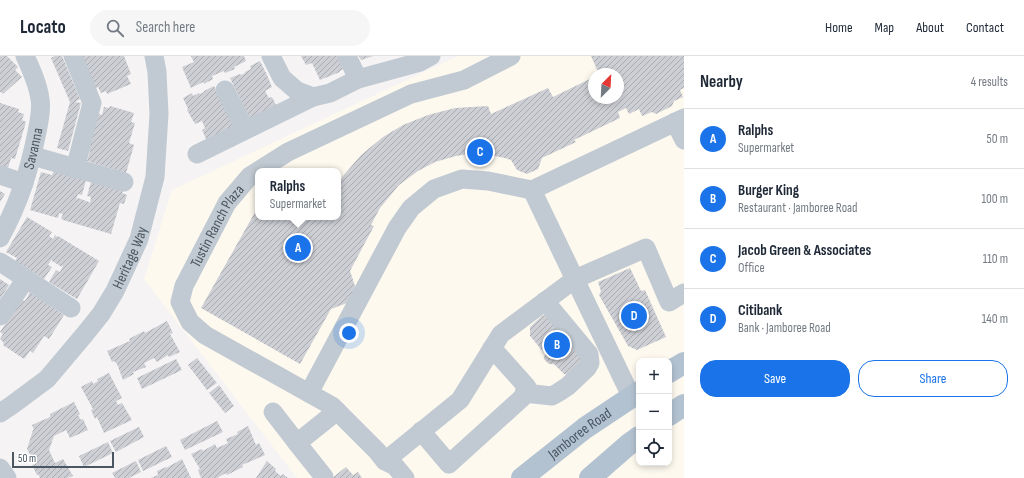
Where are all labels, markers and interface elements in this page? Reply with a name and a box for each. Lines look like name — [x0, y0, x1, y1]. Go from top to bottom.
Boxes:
search box — [90, 10, 370, 46]
text: Locato — [20, 16, 66, 39]
icon: search — [104, 17, 126, 39]
text: Search here — [136, 18, 195, 37]
text: Home — [825, 19, 853, 36]
text: Map — [875, 19, 894, 36]
text: About — [916, 19, 944, 36]
text: Contact — [966, 19, 1004, 36]
north arrow — [588, 68, 624, 104]
text: Nearby — [700, 72, 743, 92]
text: 4 results — [971, 74, 1008, 90]
text: Ralphs — [738, 121, 773, 140]
street label: Savanna — [20, 126, 48, 171]
text: A — [710, 131, 716, 147]
text: 50 m — [987, 131, 1008, 147]
pin: C — [467, 137, 493, 167]
text: Supermarket — [738, 140, 794, 156]
popup — [255, 168, 341, 220]
text: Ralphs — [270, 177, 305, 196]
street label: Tustin Ranch Plaza — [186, 181, 249, 271]
text: Burger King — [738, 181, 799, 200]
text: B — [710, 191, 716, 207]
text: 100 m — [981, 191, 1008, 207]
text: Supermarket — [270, 196, 326, 212]
text: Restaurant · Jamboree Road — [738, 200, 857, 216]
street label: Heritage Way — [108, 225, 152, 292]
pin: A — [285, 233, 311, 263]
text: Jacob Green & Associates — [738, 241, 871, 260]
text: C — [710, 251, 716, 267]
text: 110 m — [983, 251, 1008, 267]
text: Office — [738, 260, 765, 276]
pin: D — [621, 301, 647, 331]
text: Citibank — [738, 301, 782, 320]
text: D — [710, 311, 716, 327]
text: 140 m — [982, 311, 1008, 327]
text: Bank · Jamboree Road — [738, 320, 831, 336]
your location — [339, 323, 359, 343]
pin: B — [544, 330, 570, 360]
map controls — [636, 358, 672, 466]
button: + — [636, 358, 672, 394]
button: Save — [700, 360, 850, 397]
button: Share — [858, 360, 1008, 397]
button: − — [636, 394, 672, 430]
street label: Jamboree Road — [544, 404, 615, 464]
button: locate — [636, 430, 672, 466]
scale bar — [12, 450, 114, 469]
text: 50 m — [18, 452, 36, 465]

